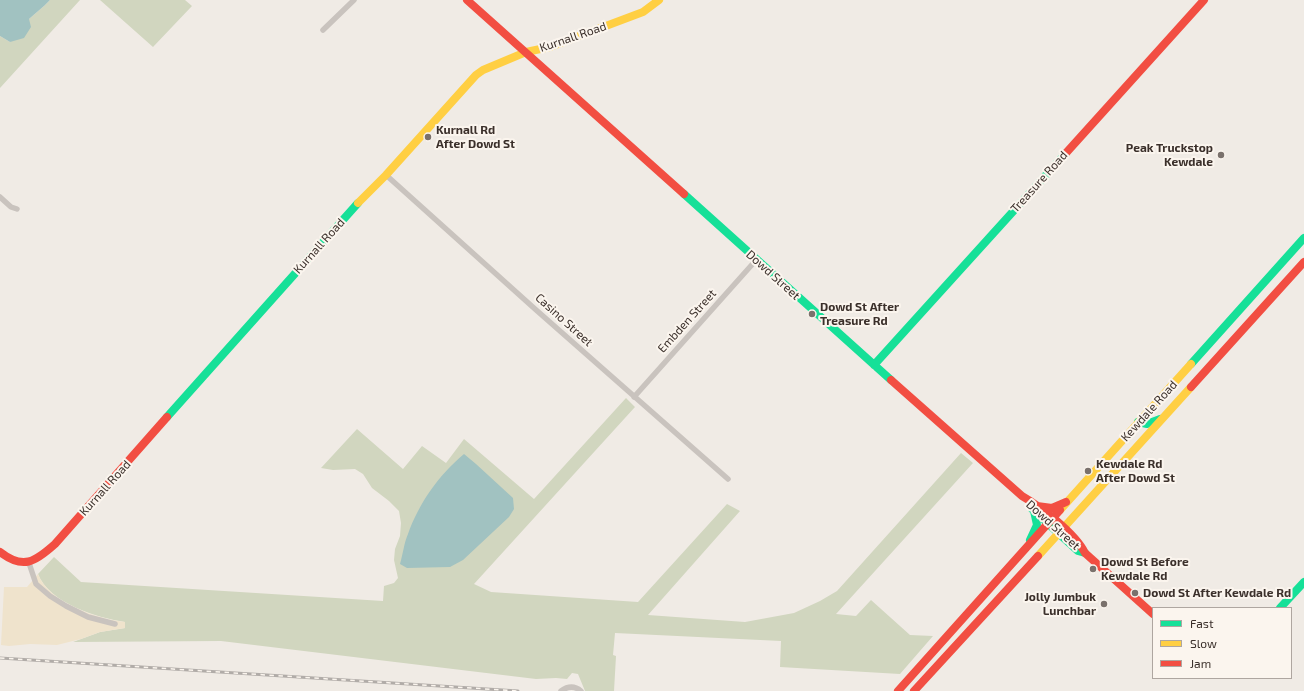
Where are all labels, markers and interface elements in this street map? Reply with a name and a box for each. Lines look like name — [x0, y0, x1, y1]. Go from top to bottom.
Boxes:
street label: Kurnall Road — [538, 19, 608, 55]
place label: Kurnall Rd After Dowd St — [436, 123, 515, 151]
marker: Kurnall Rd After Dowd St — [423, 132, 433, 142]
place label: Peak Truckstop Kewdale — [1126, 141, 1213, 169]
street label: Treasure Road — [1008, 148, 1070, 216]
marker: Peak Truckstop Kewdale — [1216, 150, 1226, 160]
street label: Kurnall Road — [290, 215, 348, 277]
street label: Dowd Street — [743, 247, 803, 303]
street label: Embden Street — [655, 286, 719, 356]
street label: Casino Street — [532, 290, 596, 350]
place label: Dowd St After Treasure Rd — [820, 300, 899, 328]
marker: Dowd St After Treasure Rd — [807, 309, 817, 319]
street label: Kewdale Road — [1118, 378, 1180, 444]
street label: Kurnall Road — [76, 457, 134, 519]
place label: Kewdale Rd After Dowd St — [1096, 457, 1175, 485]
marker: Kewdale Rd After Dowd St — [1083, 466, 1093, 476]
street label: Dowd Street — [1023, 497, 1083, 553]
place label: Dowd St Before Kewdale Rd — [1101, 555, 1189, 583]
marker: Dowd St Before Kewdale Rd — [1088, 564, 1098, 574]
place label: Dowd St After Kewdale Rd — [1143, 586, 1291, 600]
marker: Dowd St After Kewdale Rd — [1130, 588, 1140, 598]
place label: Jolly Jumbuk Lunchbar — [1024, 590, 1096, 618]
marker: Jolly Jumbuk Lunchbar — [1099, 599, 1109, 609]
legend — [1152, 607, 1292, 679]
text: Fast — [1190, 616, 1213, 630]
text: Slow — [1190, 636, 1217, 650]
text: Jam — [1190, 656, 1211, 670]

